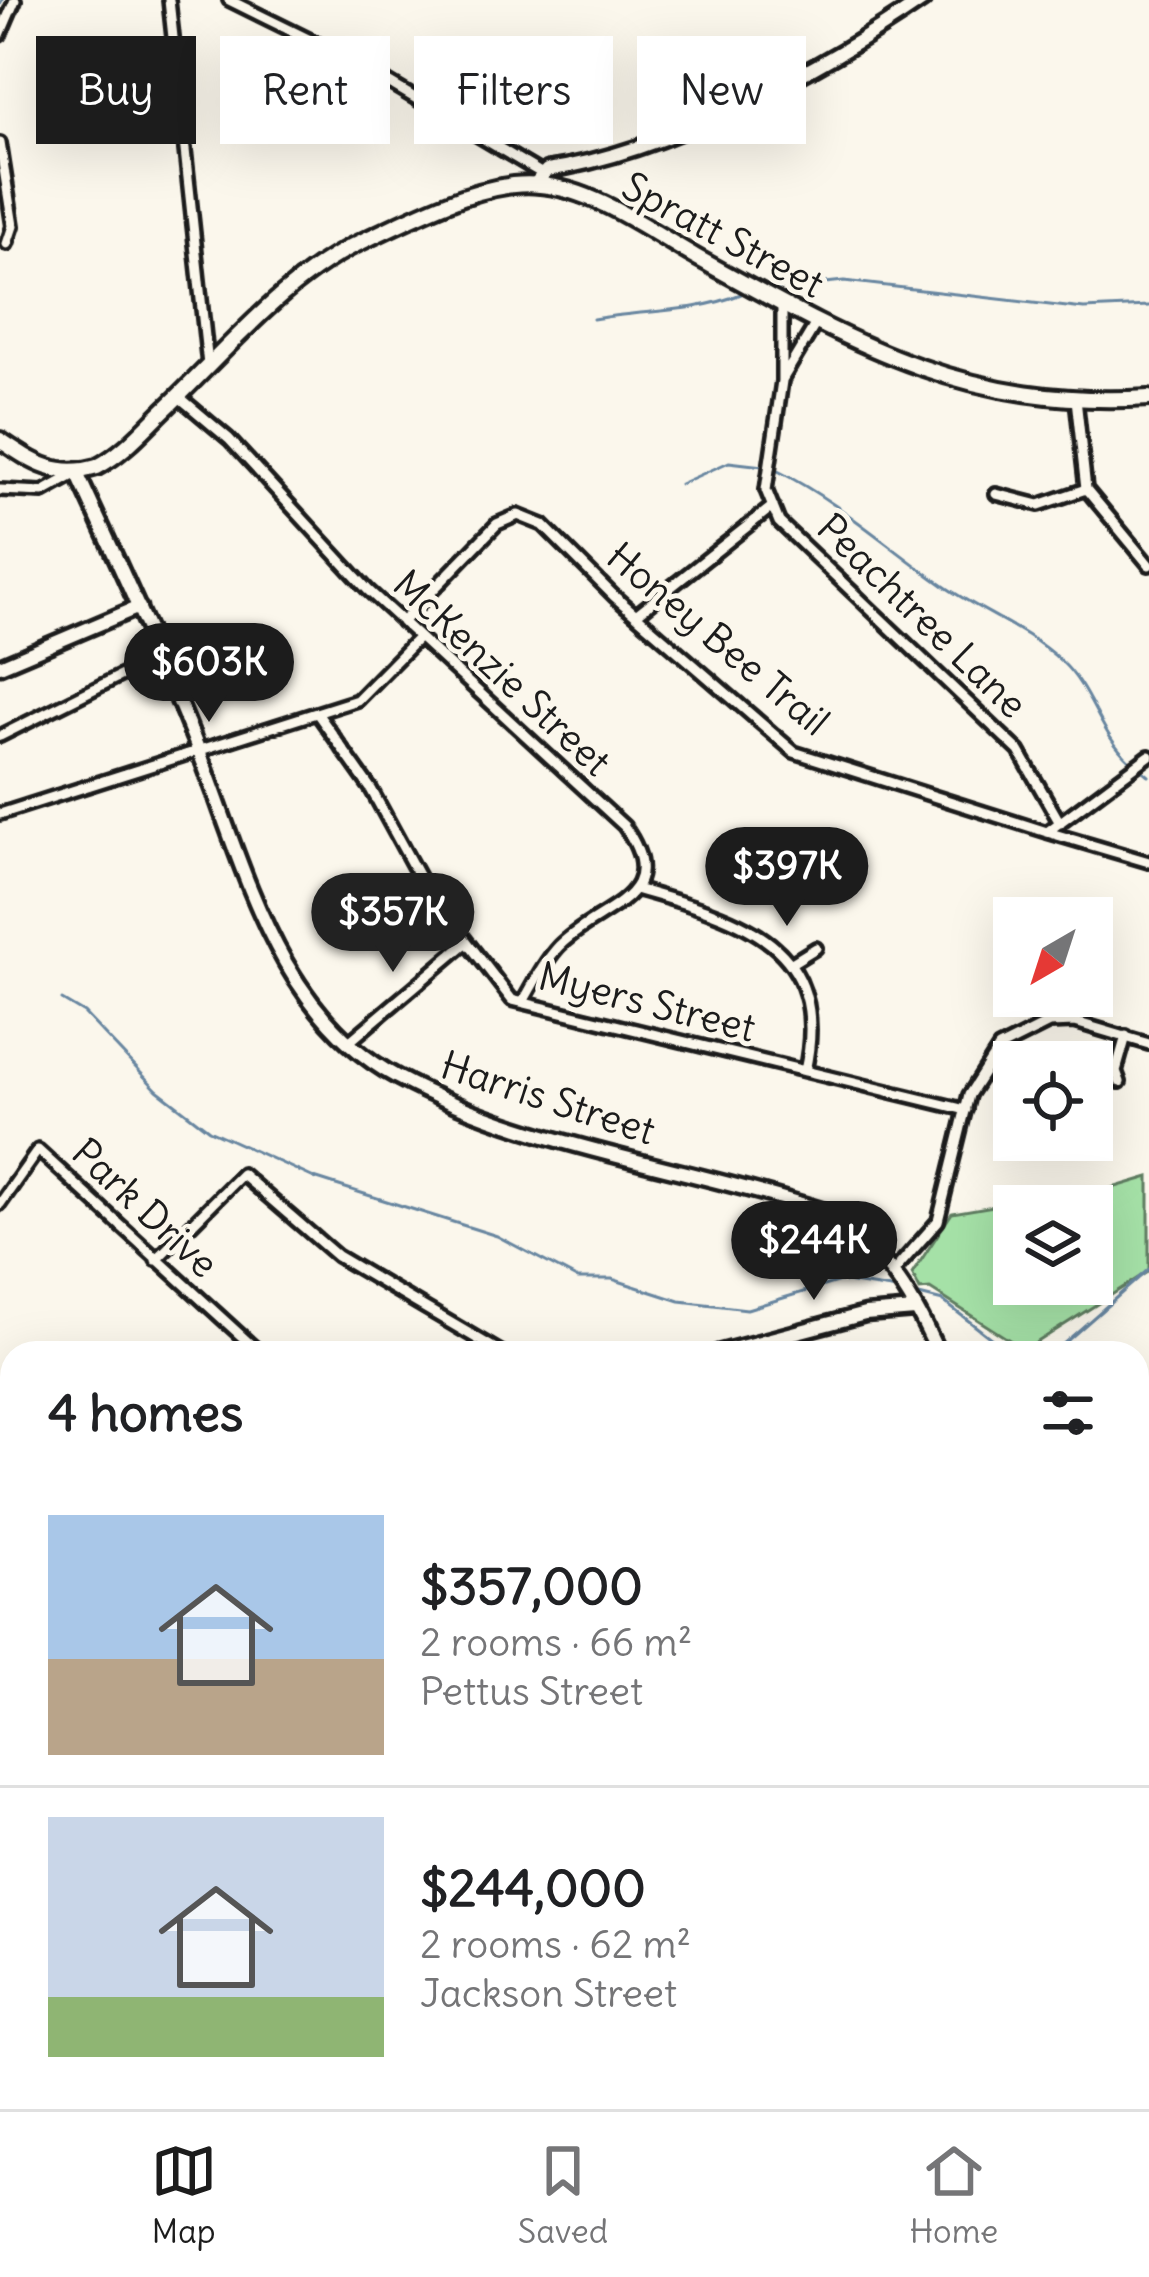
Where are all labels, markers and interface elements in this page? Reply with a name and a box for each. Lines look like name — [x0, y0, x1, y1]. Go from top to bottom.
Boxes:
chip: Buy — [36, 36, 196, 144]
chip: Rent — [220, 36, 390, 144]
chip: Filters — [414, 36, 613, 144]
chip: New — [637, 36, 806, 144]
street label: Spratt Street — [614, 161, 832, 309]
street label: Peachtree Lane — [807, 504, 1037, 728]
street label: Honey Bee Trail — [597, 532, 839, 746]
street label: McKenzie Street — [383, 560, 621, 786]
pin: $603K — [125, 623, 293, 725]
text: $603K — [151, 637, 267, 686]
pin: $397K — [703, 827, 871, 929]
text: $397K — [732, 841, 842, 890]
pin: $357K — [309, 873, 477, 975]
text: $357K — [338, 887, 448, 936]
north arrow — [993, 897, 1113, 1017]
map controls — [993, 897, 1113, 1305]
street label: Myers Street — [534, 951, 760, 1053]
street label: Harris Street — [435, 1040, 661, 1156]
button: locate — [993, 1041, 1113, 1161]
street label: Park Drive — [62, 1128, 228, 1288]
button: layers — [993, 1185, 1113, 1305]
pin: $244K — [730, 1201, 898, 1303]
text: $244K — [758, 1215, 870, 1264]
icon: filters — [1035, 1380, 1101, 1446]
text: 4 homes — [48, 1381, 243, 1445]
text: $357,000 — [420, 1554, 643, 1618]
icon: home — [144, 1563, 288, 1707]
text: 2 rooms · 66 m² — [420, 1618, 692, 1667]
text: Pettus Street — [420, 1667, 643, 1716]
text: $244,000 — [420, 1856, 646, 1920]
icon: home — [144, 1865, 288, 2009]
text: 2 rooms · 62 m² — [420, 1920, 691, 1969]
text: Jackson Street — [420, 1969, 677, 2018]
tab: Map — [151, 2138, 217, 2252]
tab: Saved — [518, 2138, 608, 2252]
tab: Home — [909, 2138, 998, 2252]

